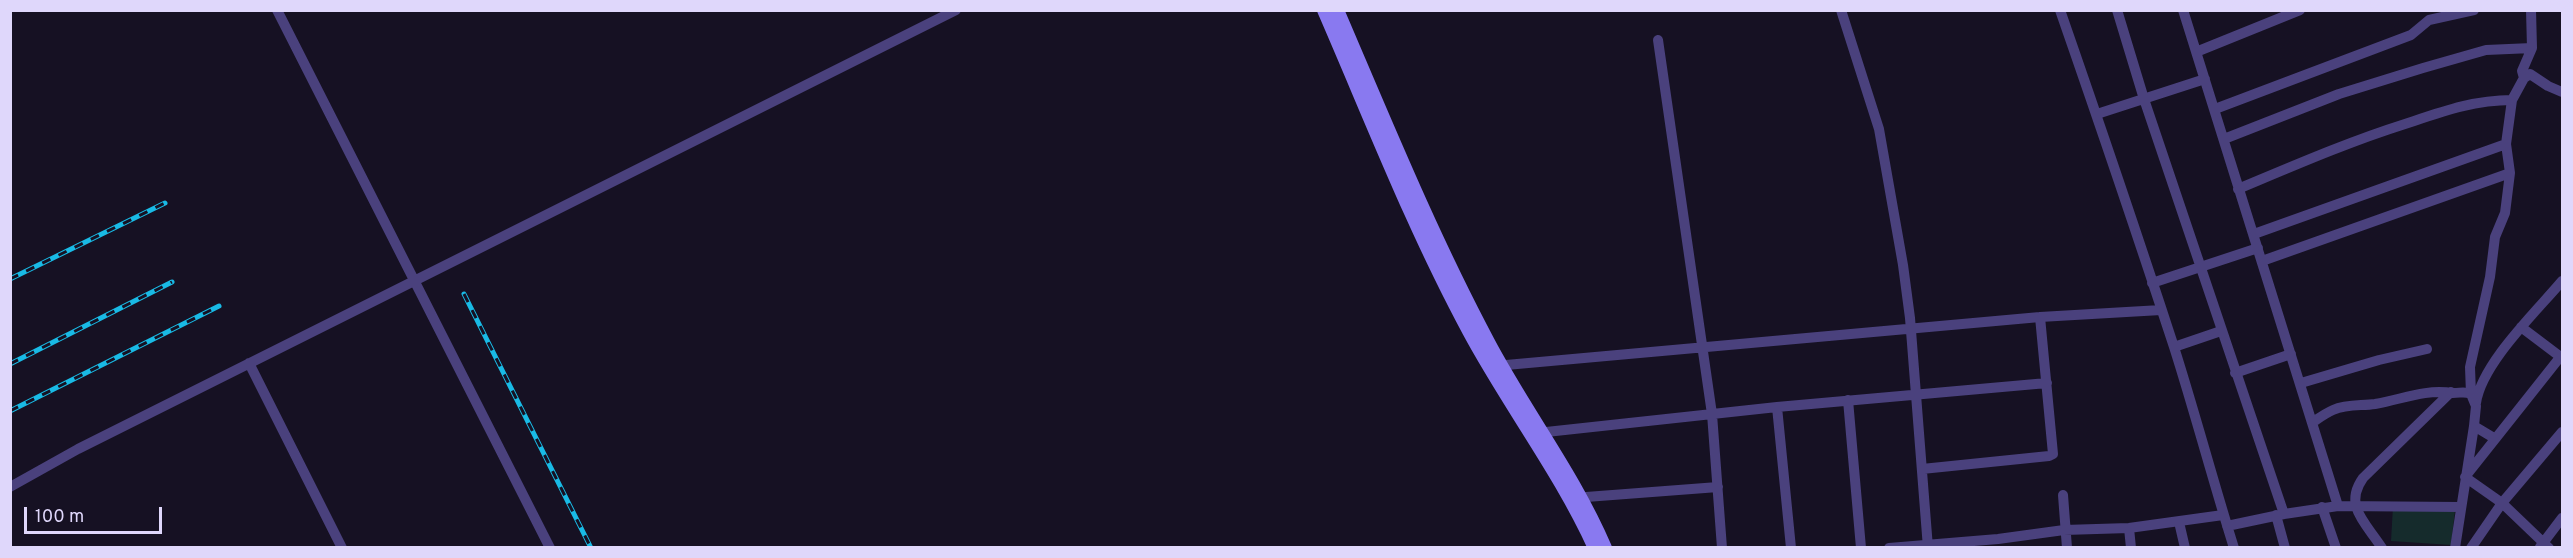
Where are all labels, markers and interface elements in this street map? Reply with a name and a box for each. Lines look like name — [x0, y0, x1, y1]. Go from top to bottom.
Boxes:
scale bar — [27, 495, 165, 533]
text: 100 m — [35, 506, 84, 529]

